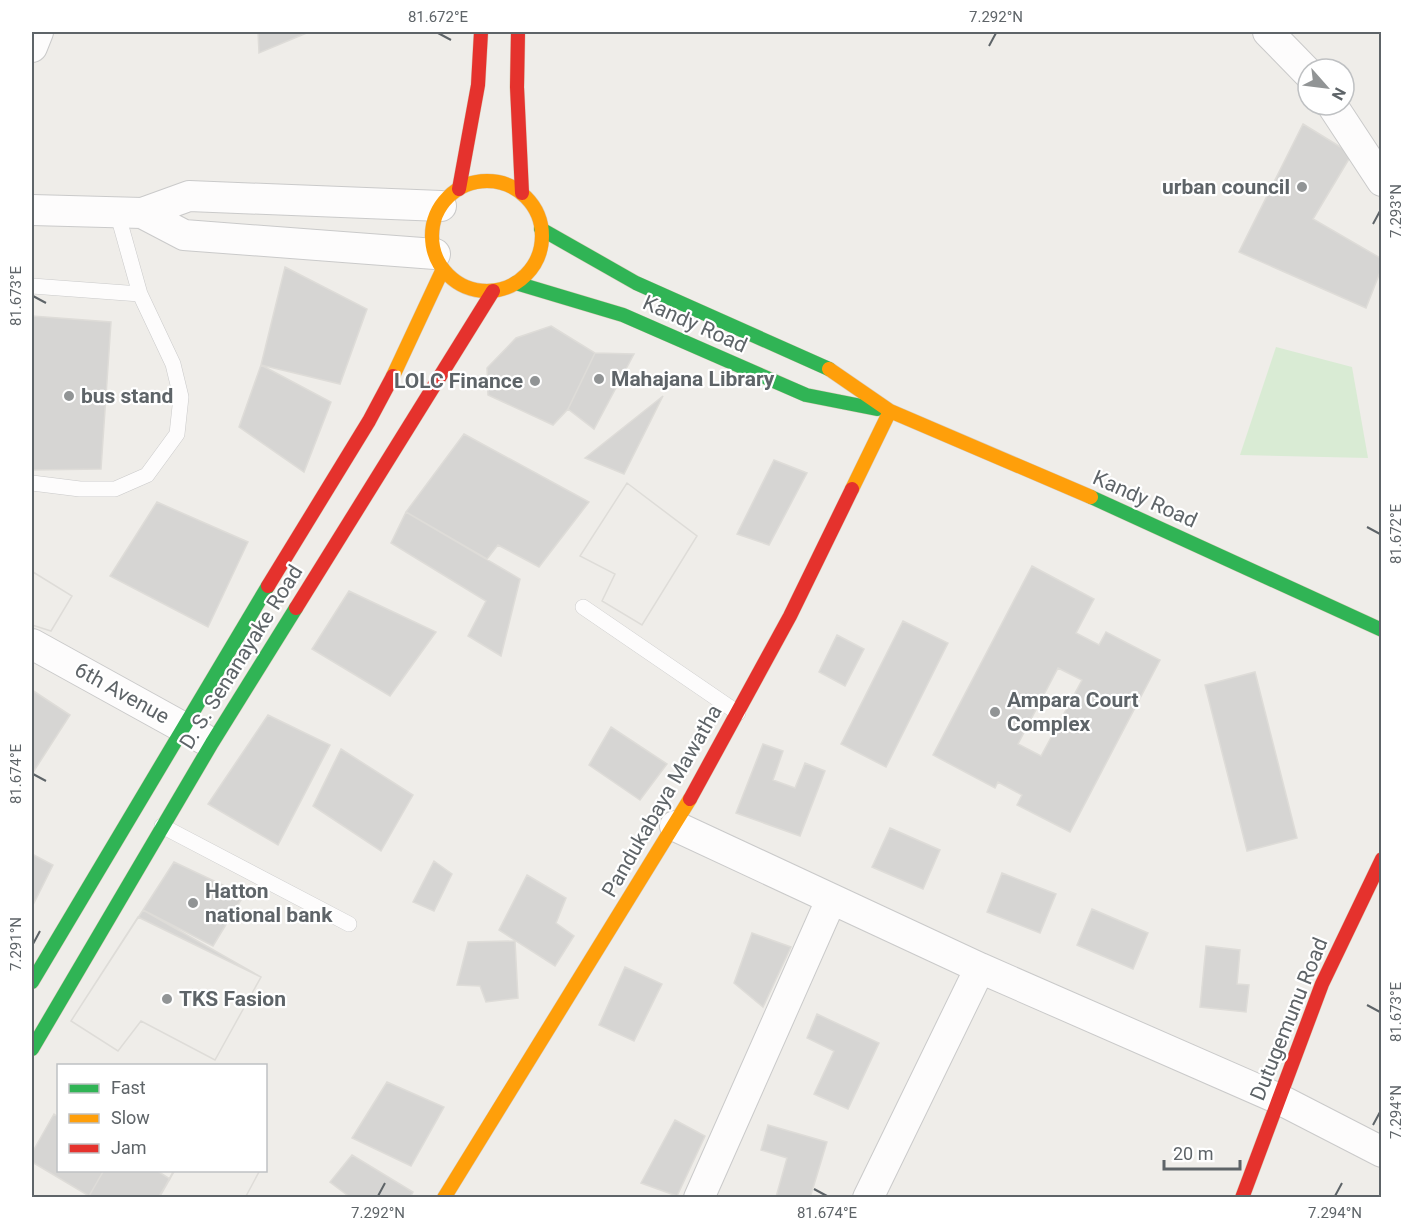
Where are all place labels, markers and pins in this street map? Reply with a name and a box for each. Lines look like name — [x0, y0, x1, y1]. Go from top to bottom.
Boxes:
place label: urban council — [1162, 175, 1290, 199]
marker: urban council — [1295, 180, 1309, 194]
place label: Mahajana Library — [611, 367, 775, 391]
place label: LOLC Finance — [394, 369, 523, 393]
marker: Mahajana Library — [592, 372, 606, 386]
marker: LOLC Finance — [528, 374, 542, 388]
place label: bus stand — [81, 384, 173, 408]
marker: bus stand — [62, 389, 76, 403]
place label: Ampara Court Complex — [1007, 688, 1139, 736]
marker: Ampara Court Complex — [988, 705, 1002, 719]
place label: Hatton national bank — [205, 879, 333, 927]
marker: Hatton national bank — [186, 896, 200, 910]
place label: TKS Fasion — [179, 987, 286, 1011]
marker: TKS Fasion — [160, 992, 174, 1006]

